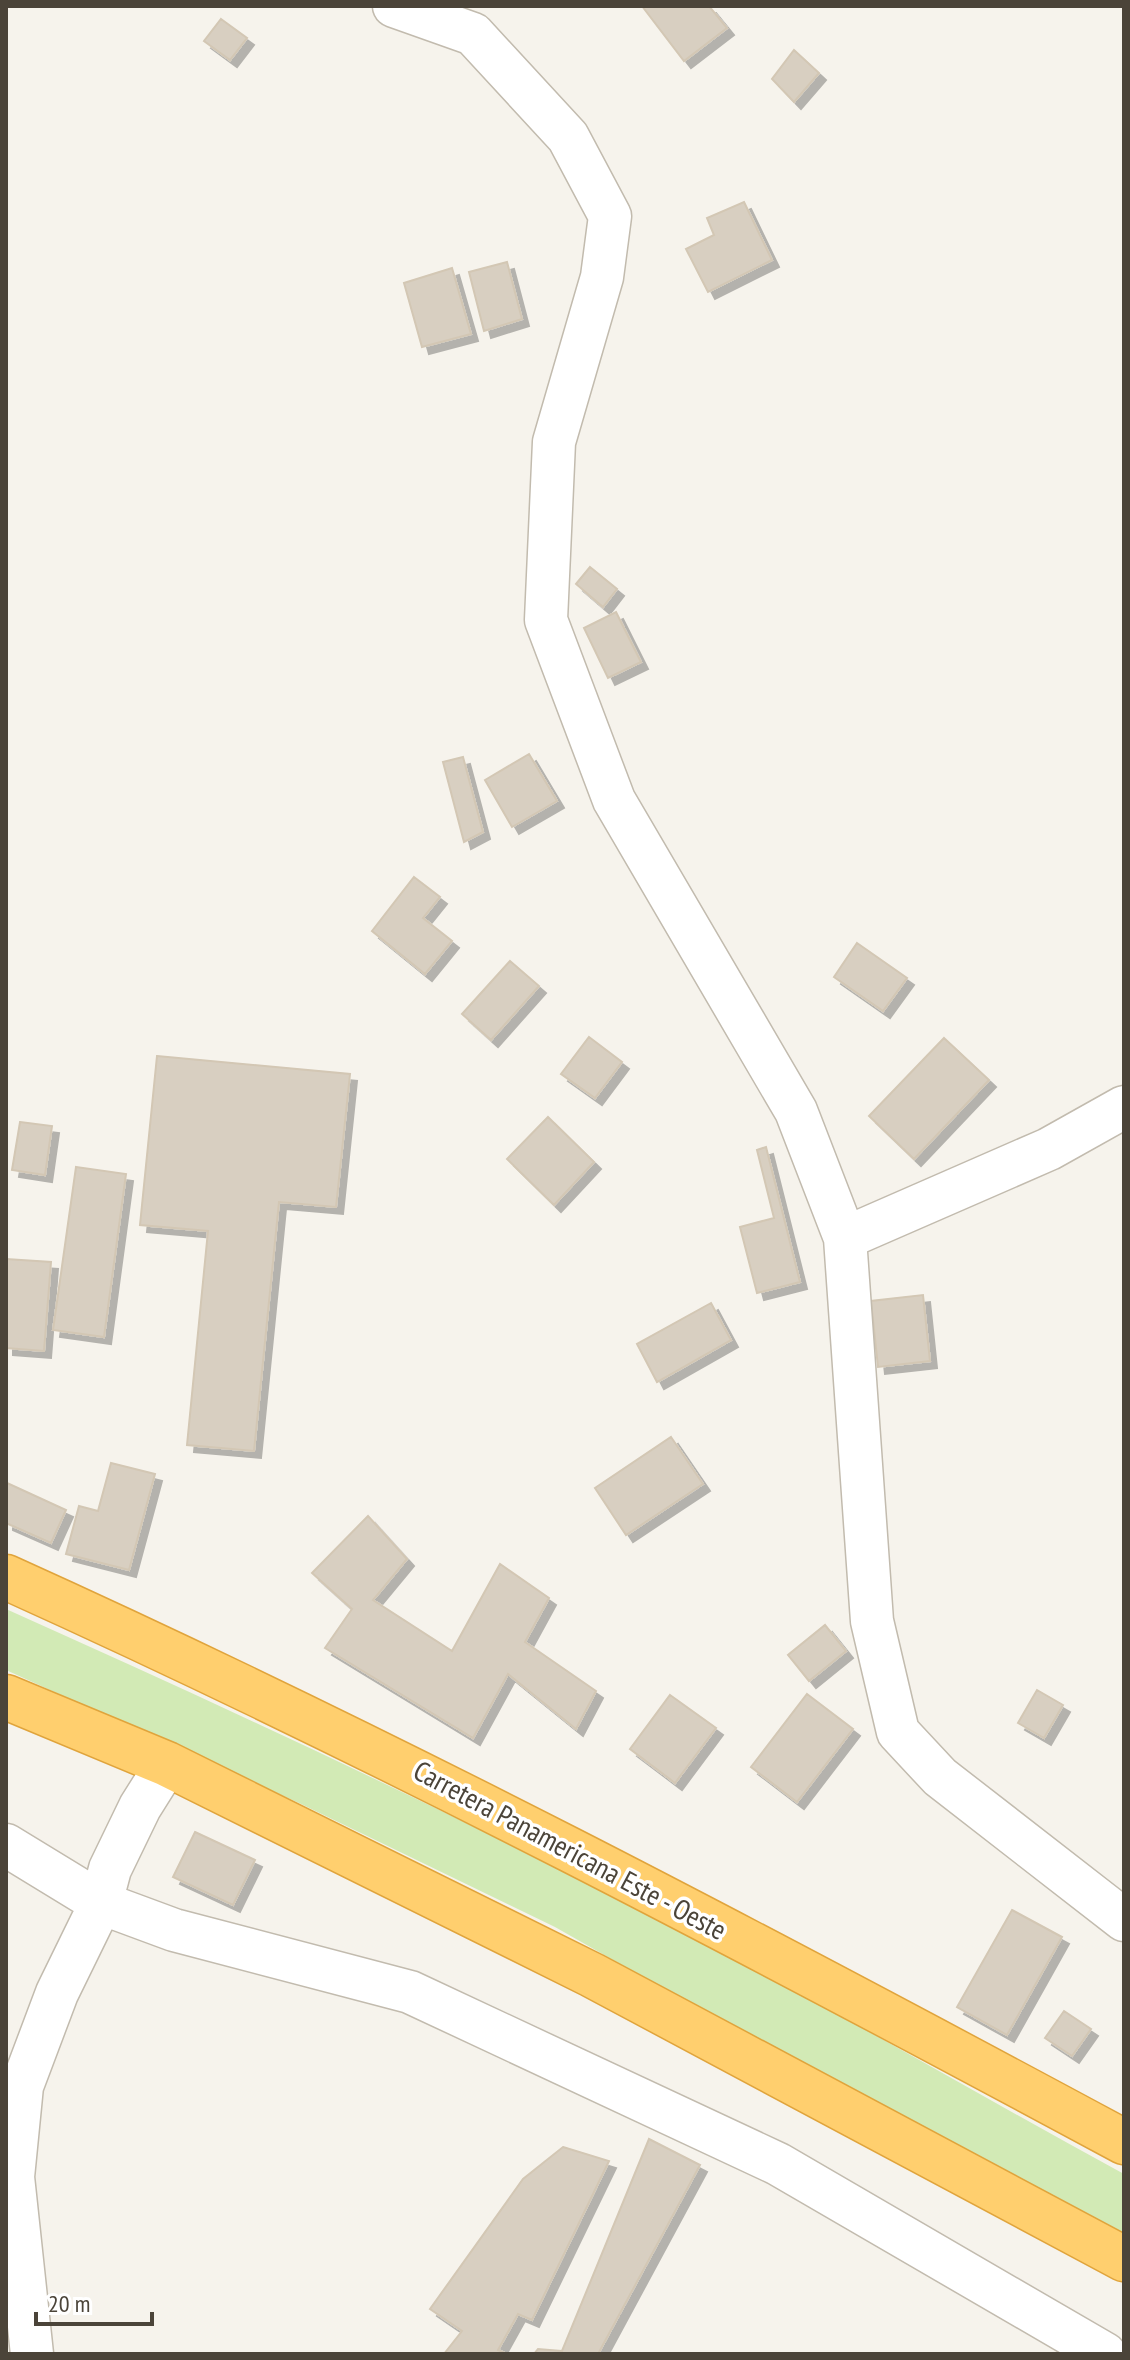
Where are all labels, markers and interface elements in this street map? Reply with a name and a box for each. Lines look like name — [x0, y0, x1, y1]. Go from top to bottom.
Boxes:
street label: Carretera Panamericana Este - Oeste — [407, 1751, 733, 1948]
scale bar — [36, 2276, 152, 2326]
text: 20 m — [48, 2288, 90, 2319]

